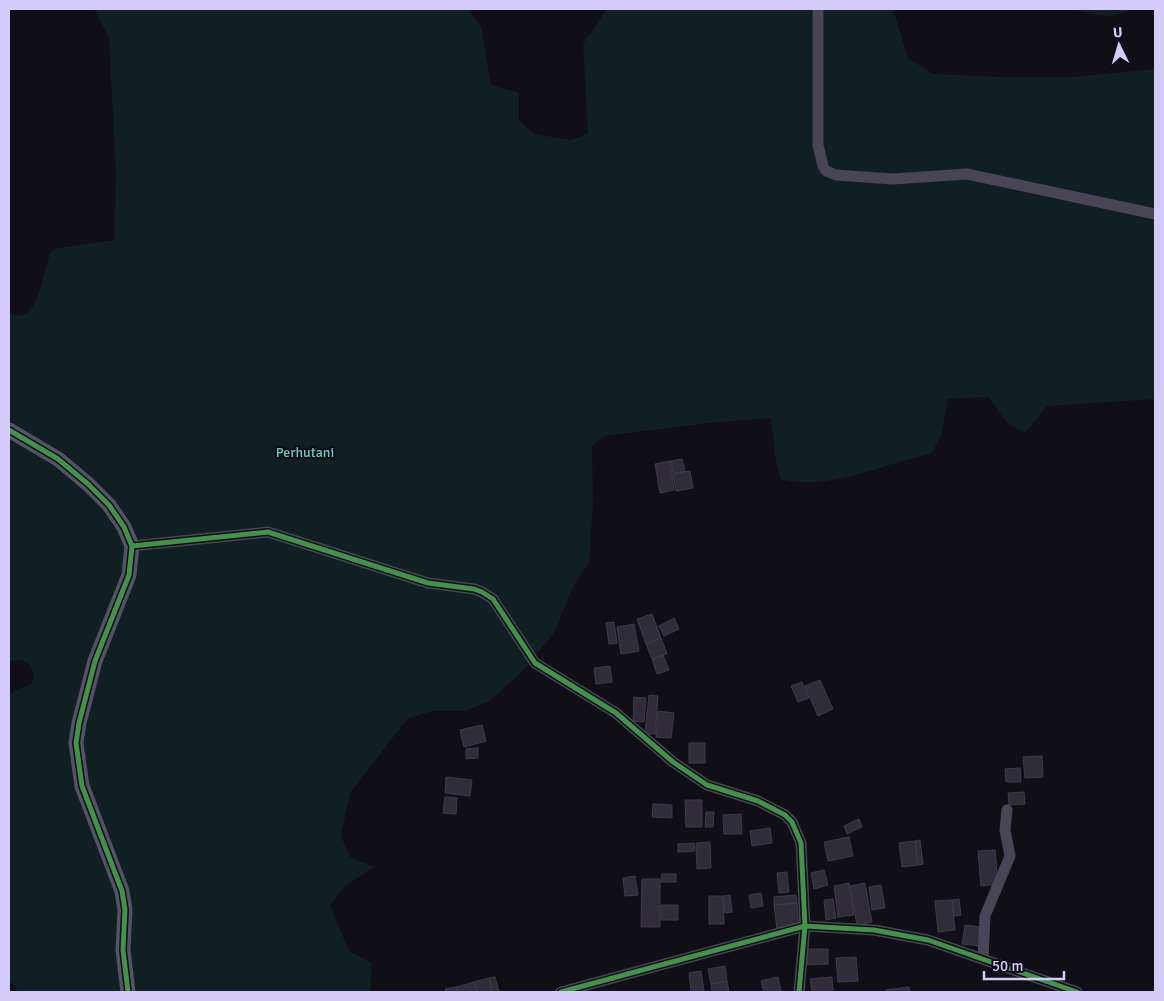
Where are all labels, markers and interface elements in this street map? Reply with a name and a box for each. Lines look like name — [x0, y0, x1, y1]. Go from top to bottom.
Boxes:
north arrow — [1094, 20, 1144, 70]
text: U — [1112, 24, 1123, 41]
park label: Perhutani — [276, 444, 334, 461]
scale bar — [984, 948, 1064, 980]
text: 50 m — [992, 957, 1023, 975]

